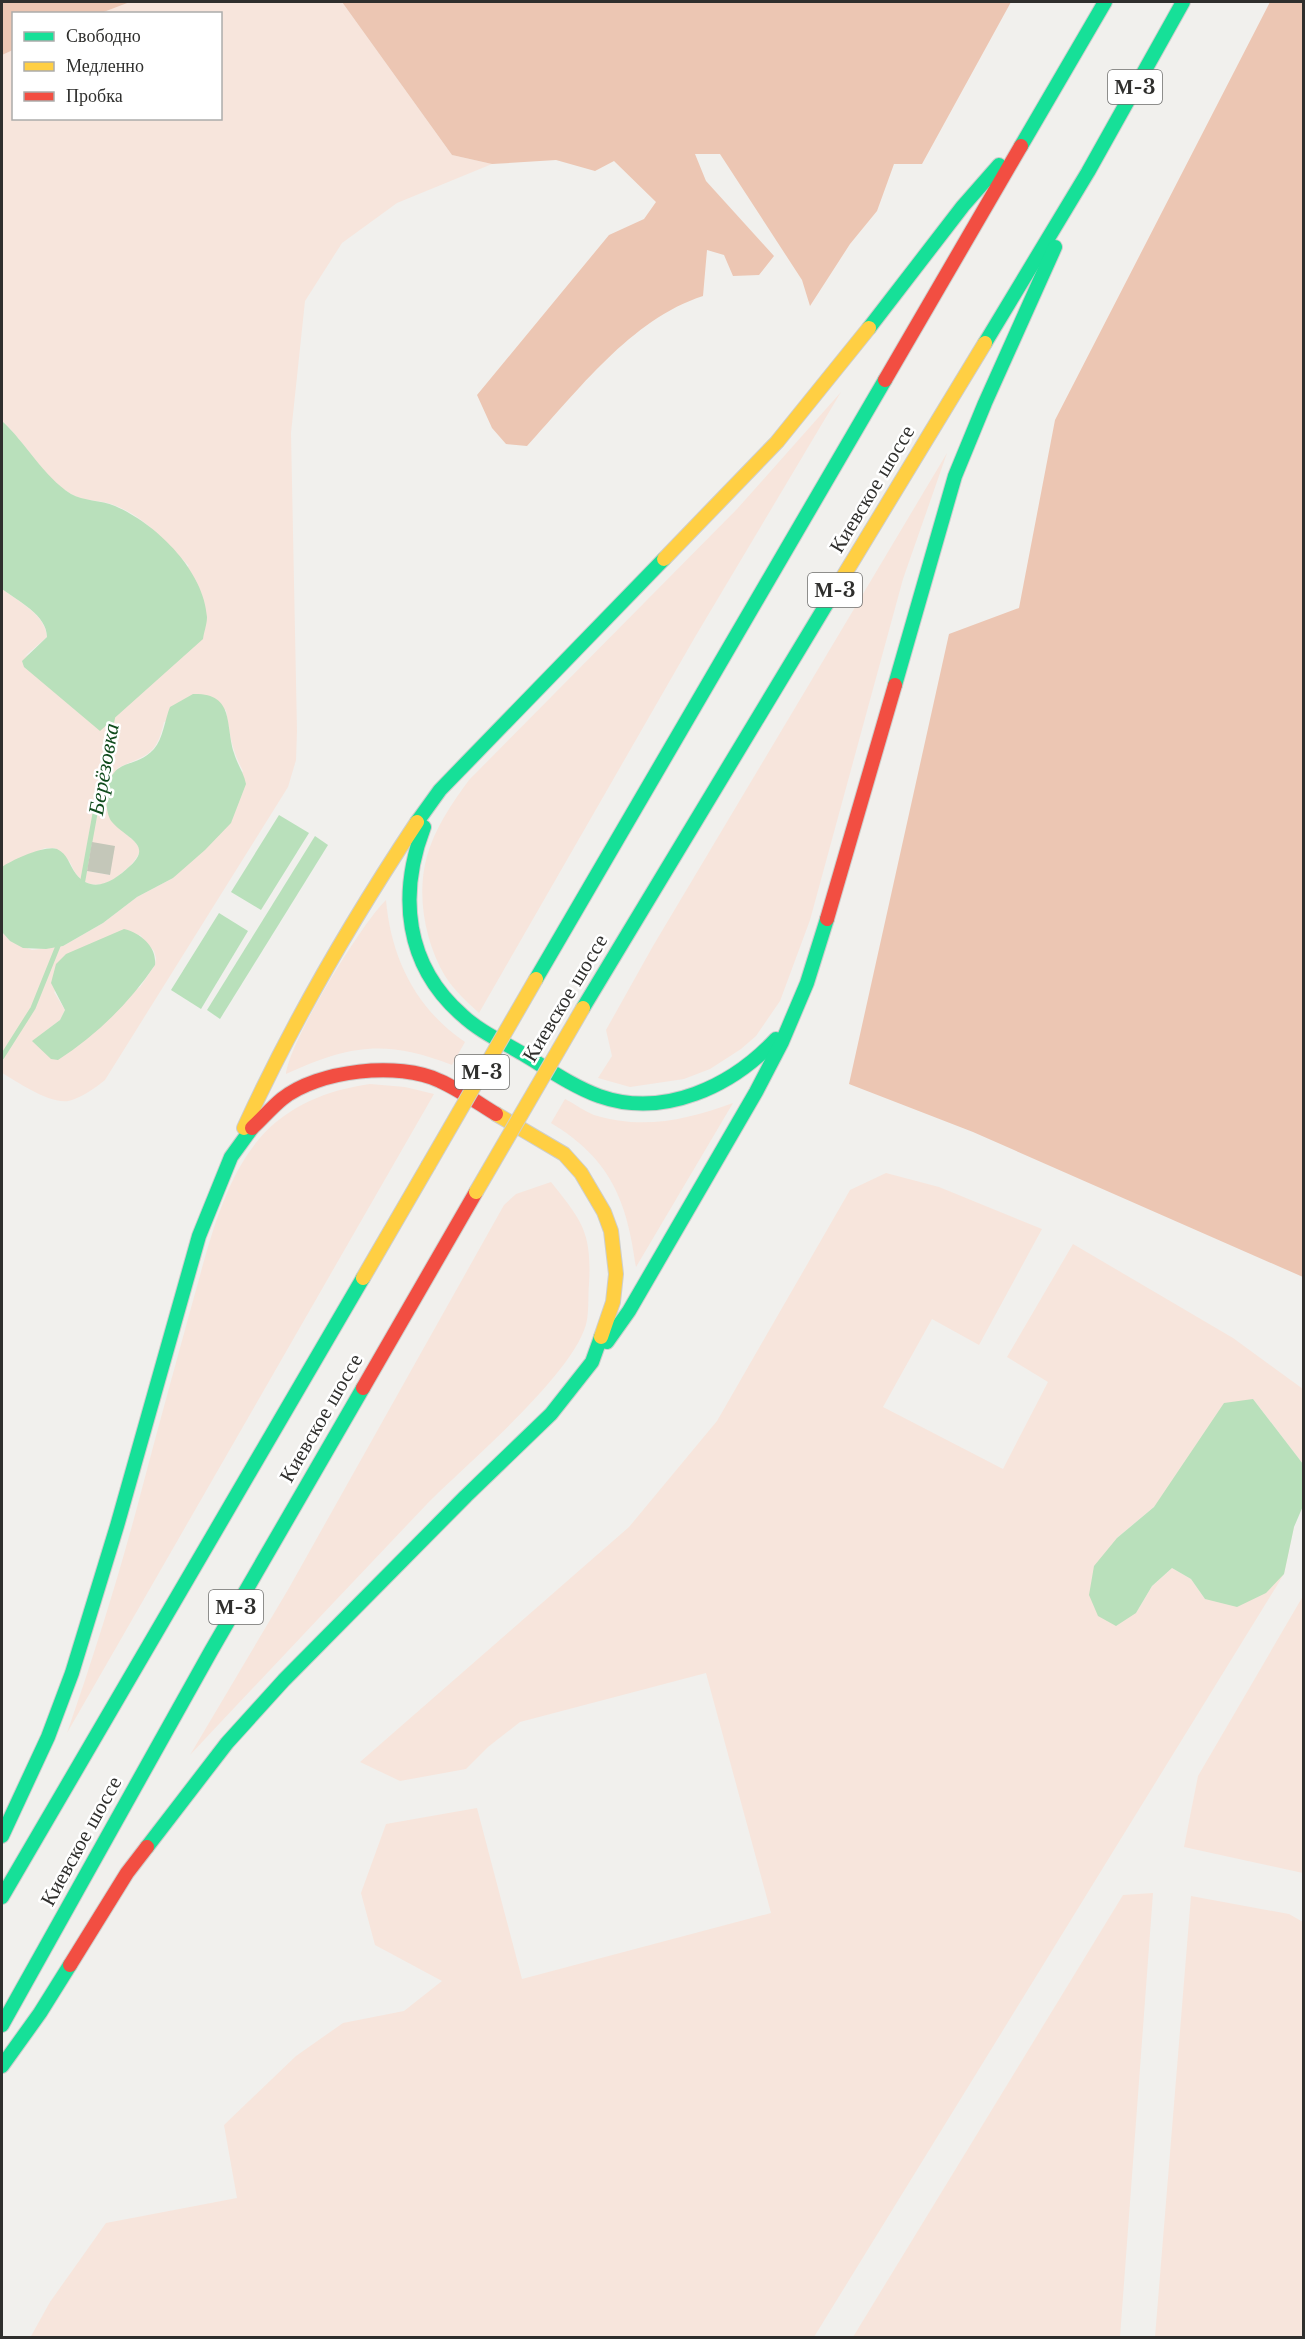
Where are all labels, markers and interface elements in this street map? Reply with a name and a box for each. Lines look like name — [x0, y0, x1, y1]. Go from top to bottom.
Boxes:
legend — [12, 12, 222, 120]
text: Свободно — [66, 25, 141, 47]
text: Медленно — [66, 55, 144, 77]
road number: М-3 — [1108, 70, 1162, 104]
text: Пробка — [66, 85, 123, 107]
street label: Киевское шоссе — [824, 420, 920, 558]
road number: М-3 — [808, 573, 862, 607]
water label: Берёзовка — [82, 721, 125, 818]
street label: Киевское шоссе — [517, 929, 613, 1067]
road number: М-3 — [455, 1055, 509, 1089]
street label: Киевское шоссе — [274, 1349, 368, 1487]
road number: М-3 — [209, 1590, 263, 1624]
street label: Киевское шоссе — [35, 1772, 127, 1910]

